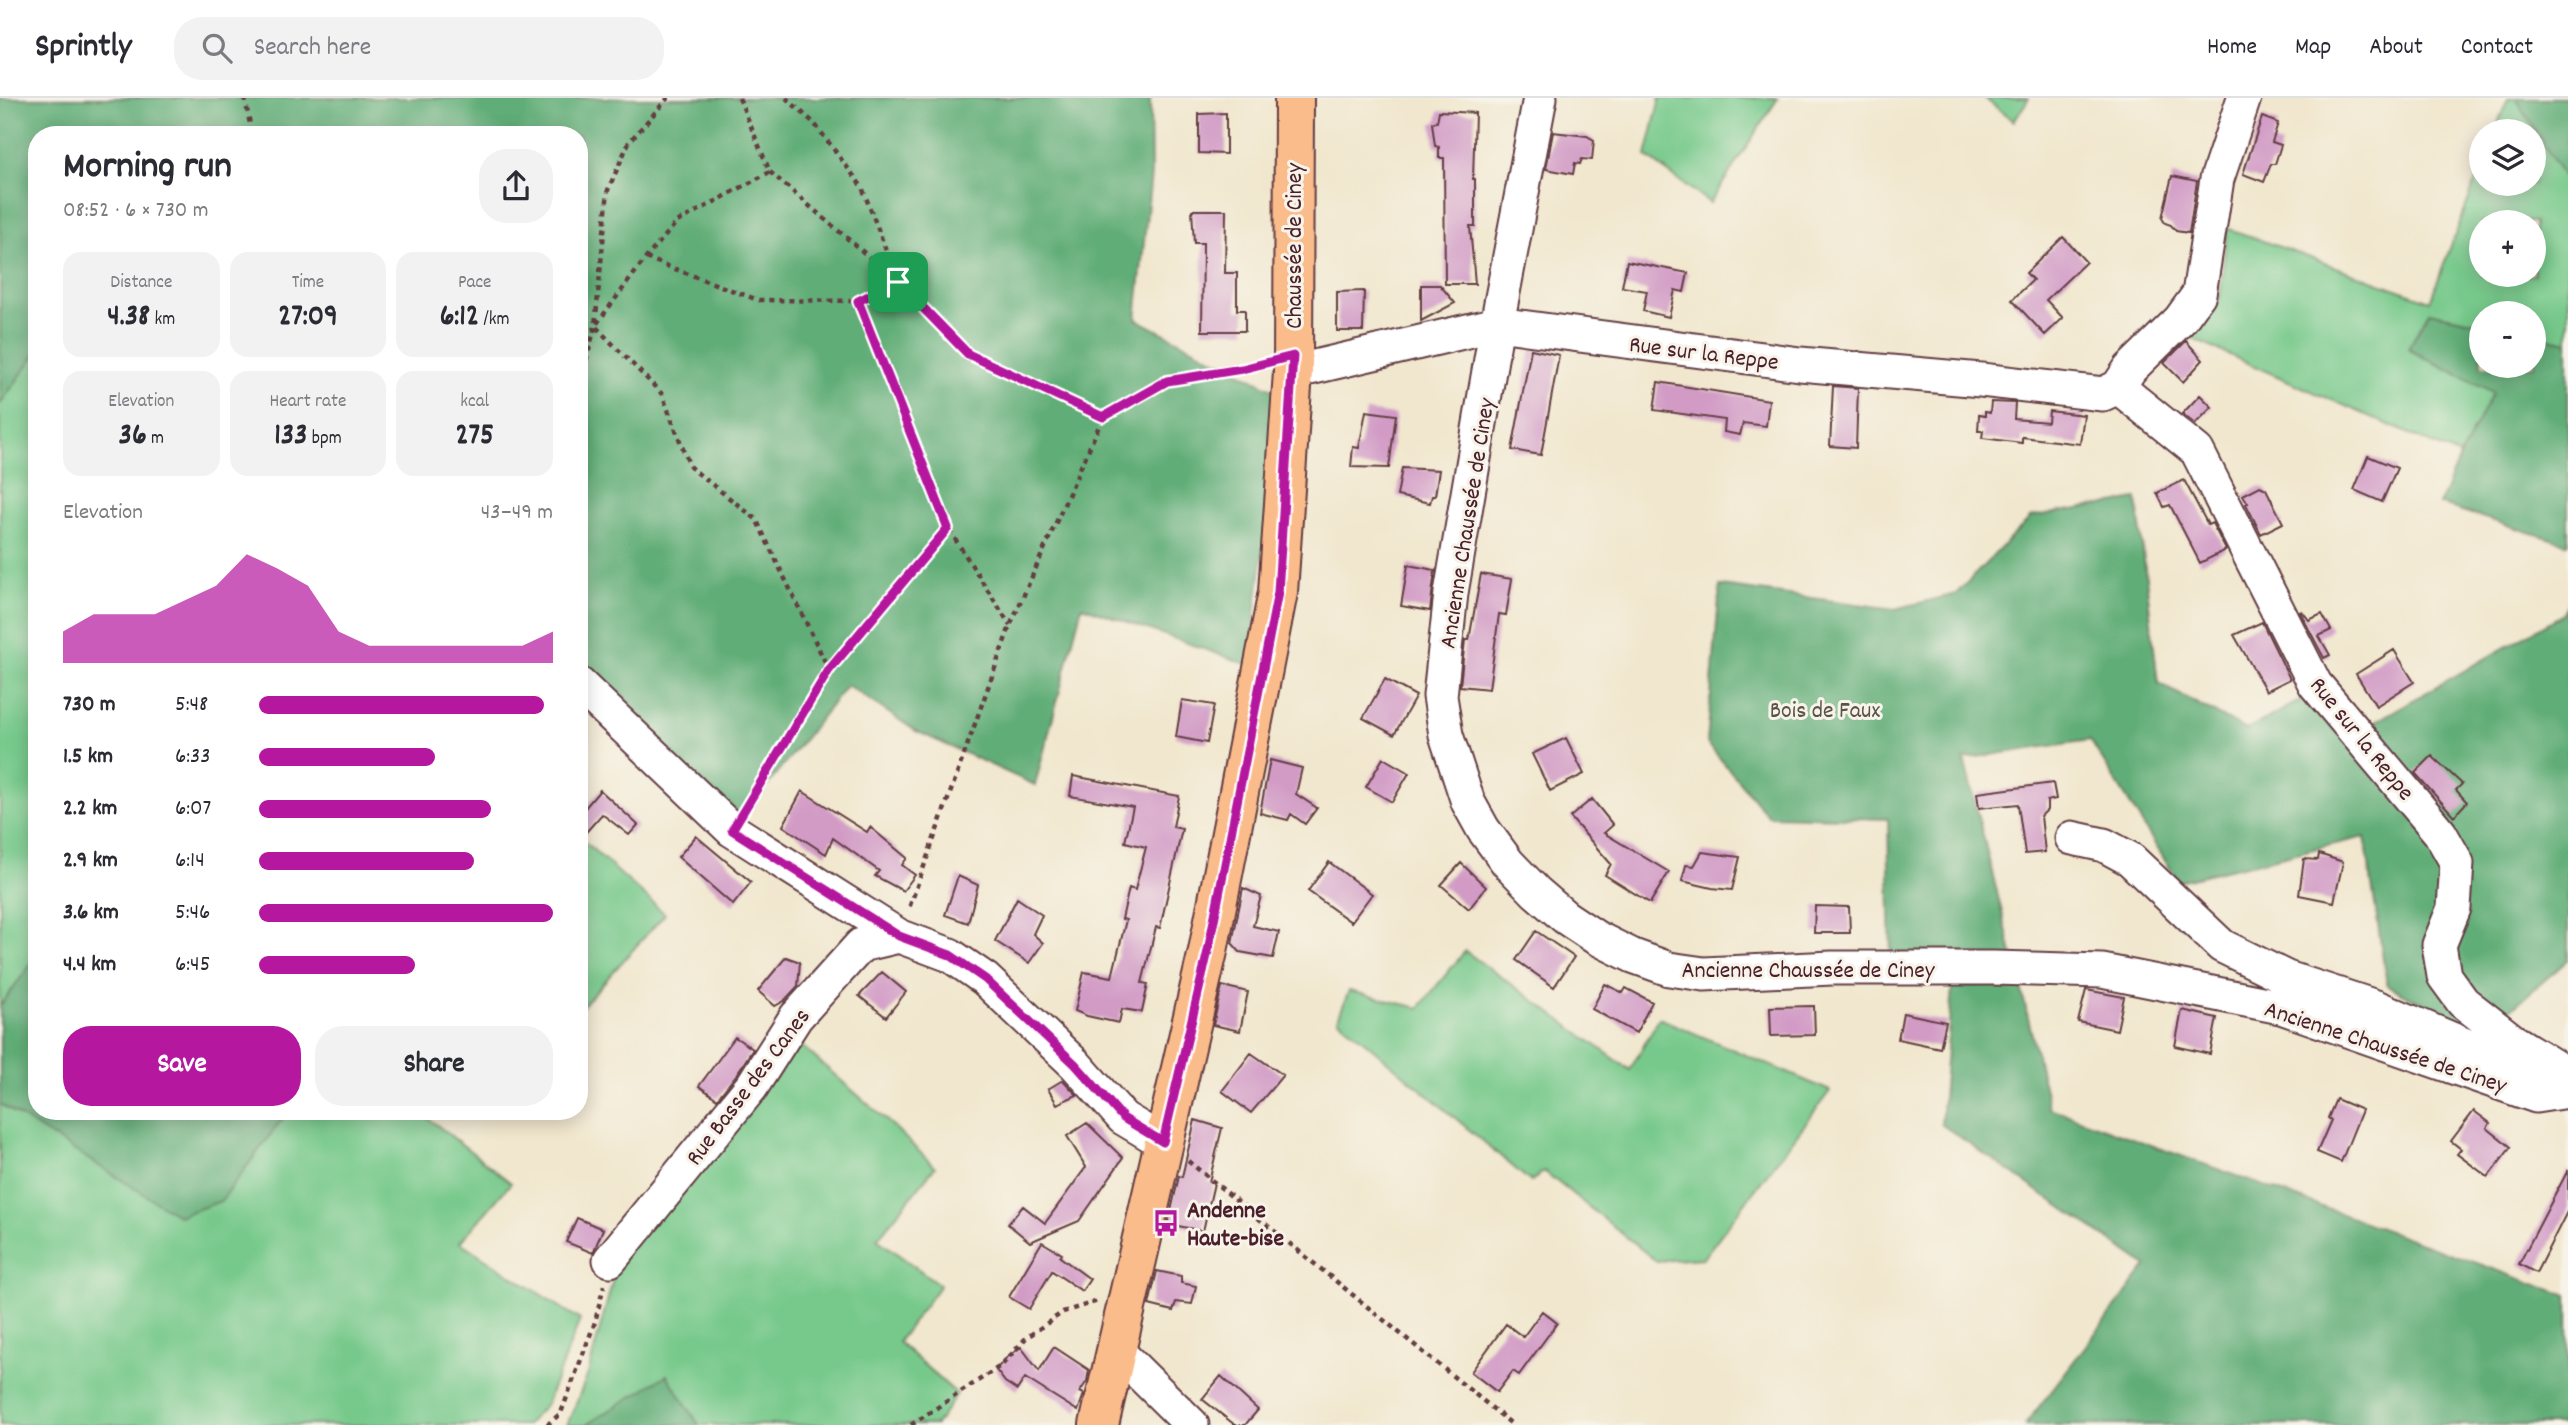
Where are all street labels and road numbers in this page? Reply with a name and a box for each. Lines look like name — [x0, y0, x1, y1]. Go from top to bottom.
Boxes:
street label: Chaussée de Ciney — [1279, 162, 1313, 329]
street label: Rue sur la Reppe — [1627, 329, 1780, 381]
street label: Ancienne Chaussée de Ciney — [1432, 395, 1506, 651]
street label: Rue sur la Reppe — [2300, 671, 2421, 809]
street label: Ancienne Chaussée de Ciney — [1681, 955, 1936, 989]
street label: Ancienne Chaussée de Ciney — [2260, 994, 2512, 1105]
street label: Rue Basse des Canes — [679, 1002, 820, 1174]

